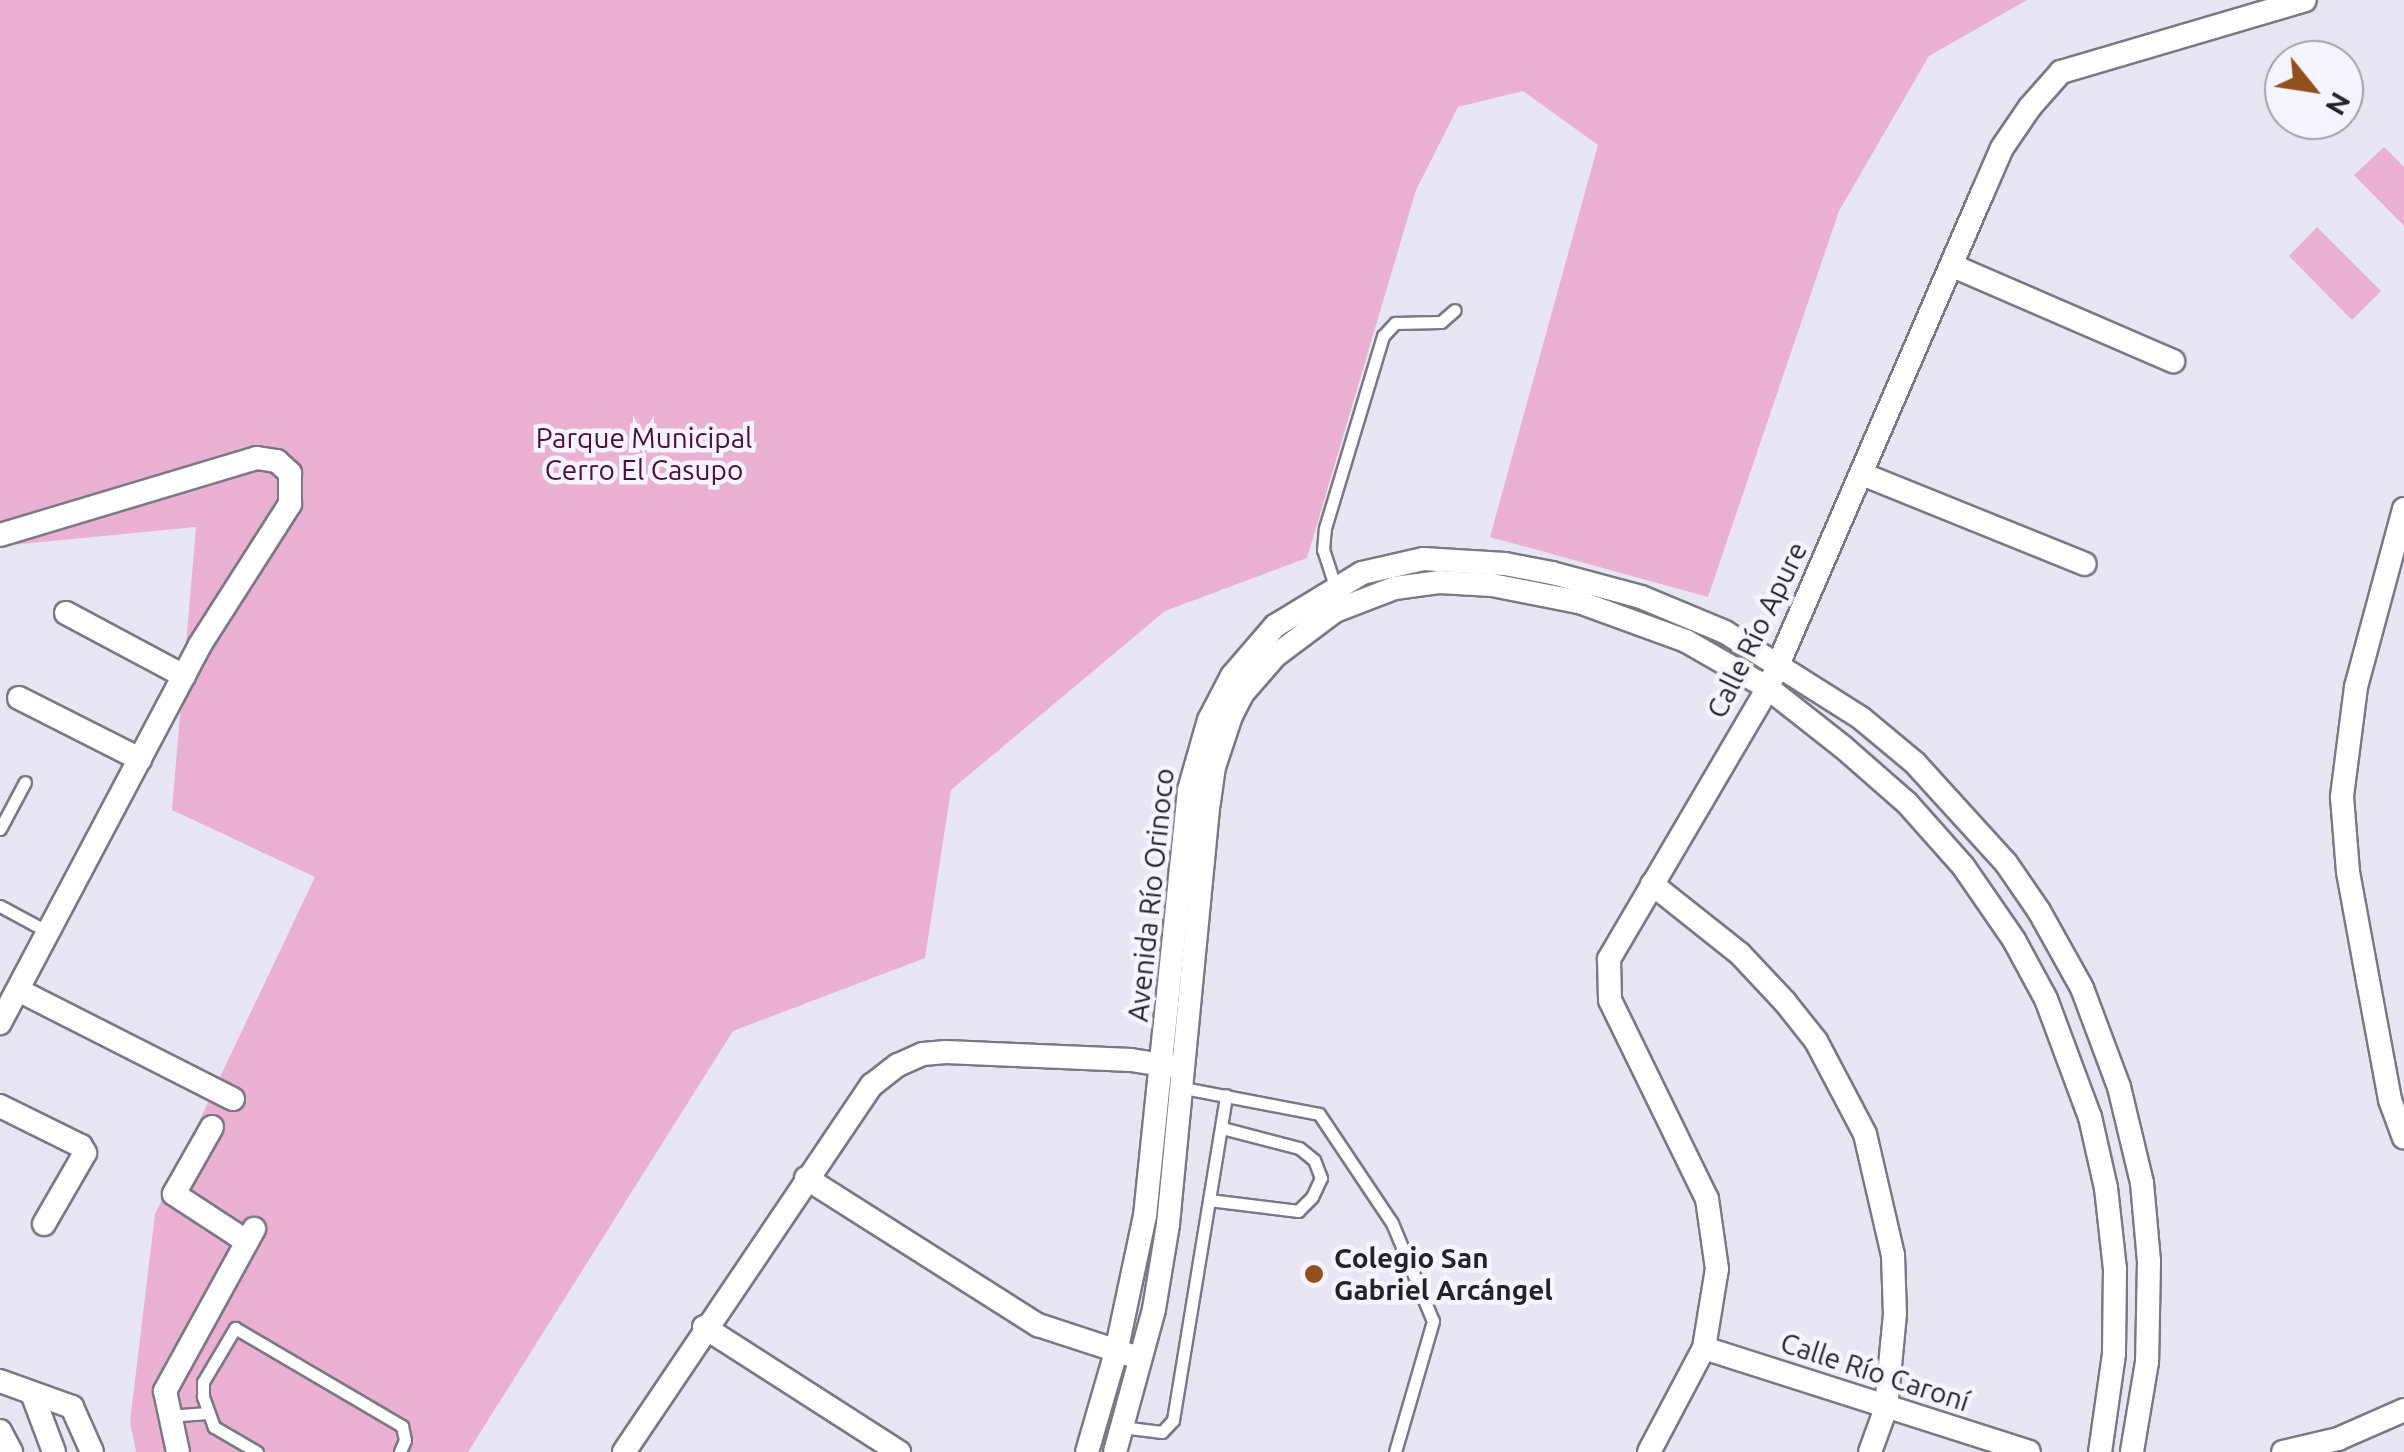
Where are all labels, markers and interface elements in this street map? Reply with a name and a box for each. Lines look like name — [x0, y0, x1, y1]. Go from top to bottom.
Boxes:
north arrow — [2264, 40, 2364, 140]
text: N — [2320, 87, 2357, 121]
park label: Parque Municipal Cerro El Casupo — [536, 421, 752, 487]
street label: Calle Río Apure — [1700, 536, 1814, 724]
street label: Avenida Río Orinoco — [1121, 767, 1181, 1023]
place label: Colegio San Gabriel Arcángel — [1334, 1241, 1553, 1307]
marker: Colegio San Gabriel Arcángel — [1303, 1263, 1325, 1285]
street label: Calle Río Caroní — [1776, 1326, 1974, 1418]

